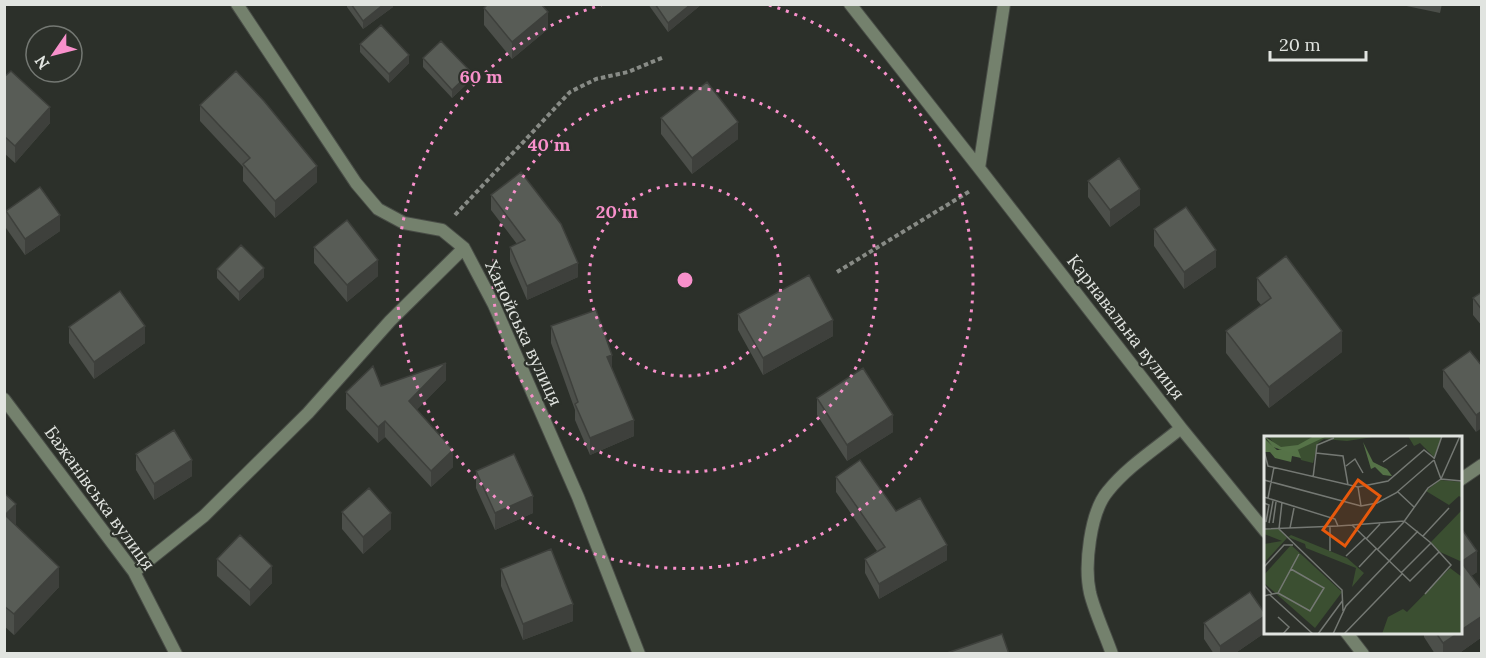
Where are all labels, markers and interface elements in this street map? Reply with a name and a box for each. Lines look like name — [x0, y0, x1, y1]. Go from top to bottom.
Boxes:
north arrow — [24, 24, 84, 84]
scale bar — [1270, 24, 1366, 62]
text: 20 m — [1279, 33, 1321, 56]
text: N — [30, 52, 53, 73]
text: 60 m — [459, 65, 503, 88]
text: 40 m — [528, 133, 571, 156]
text: 20 m — [596, 200, 639, 223]
street label: Карнавальна вулиця — [1062, 250, 1190, 404]
street label: Ханойська вулиця — [480, 257, 568, 409]
centre of rings — [675, 270, 695, 290]
street label: Бажанівська вулиця — [40, 421, 160, 575]
inset map — [1264, 436, 1462, 634]

